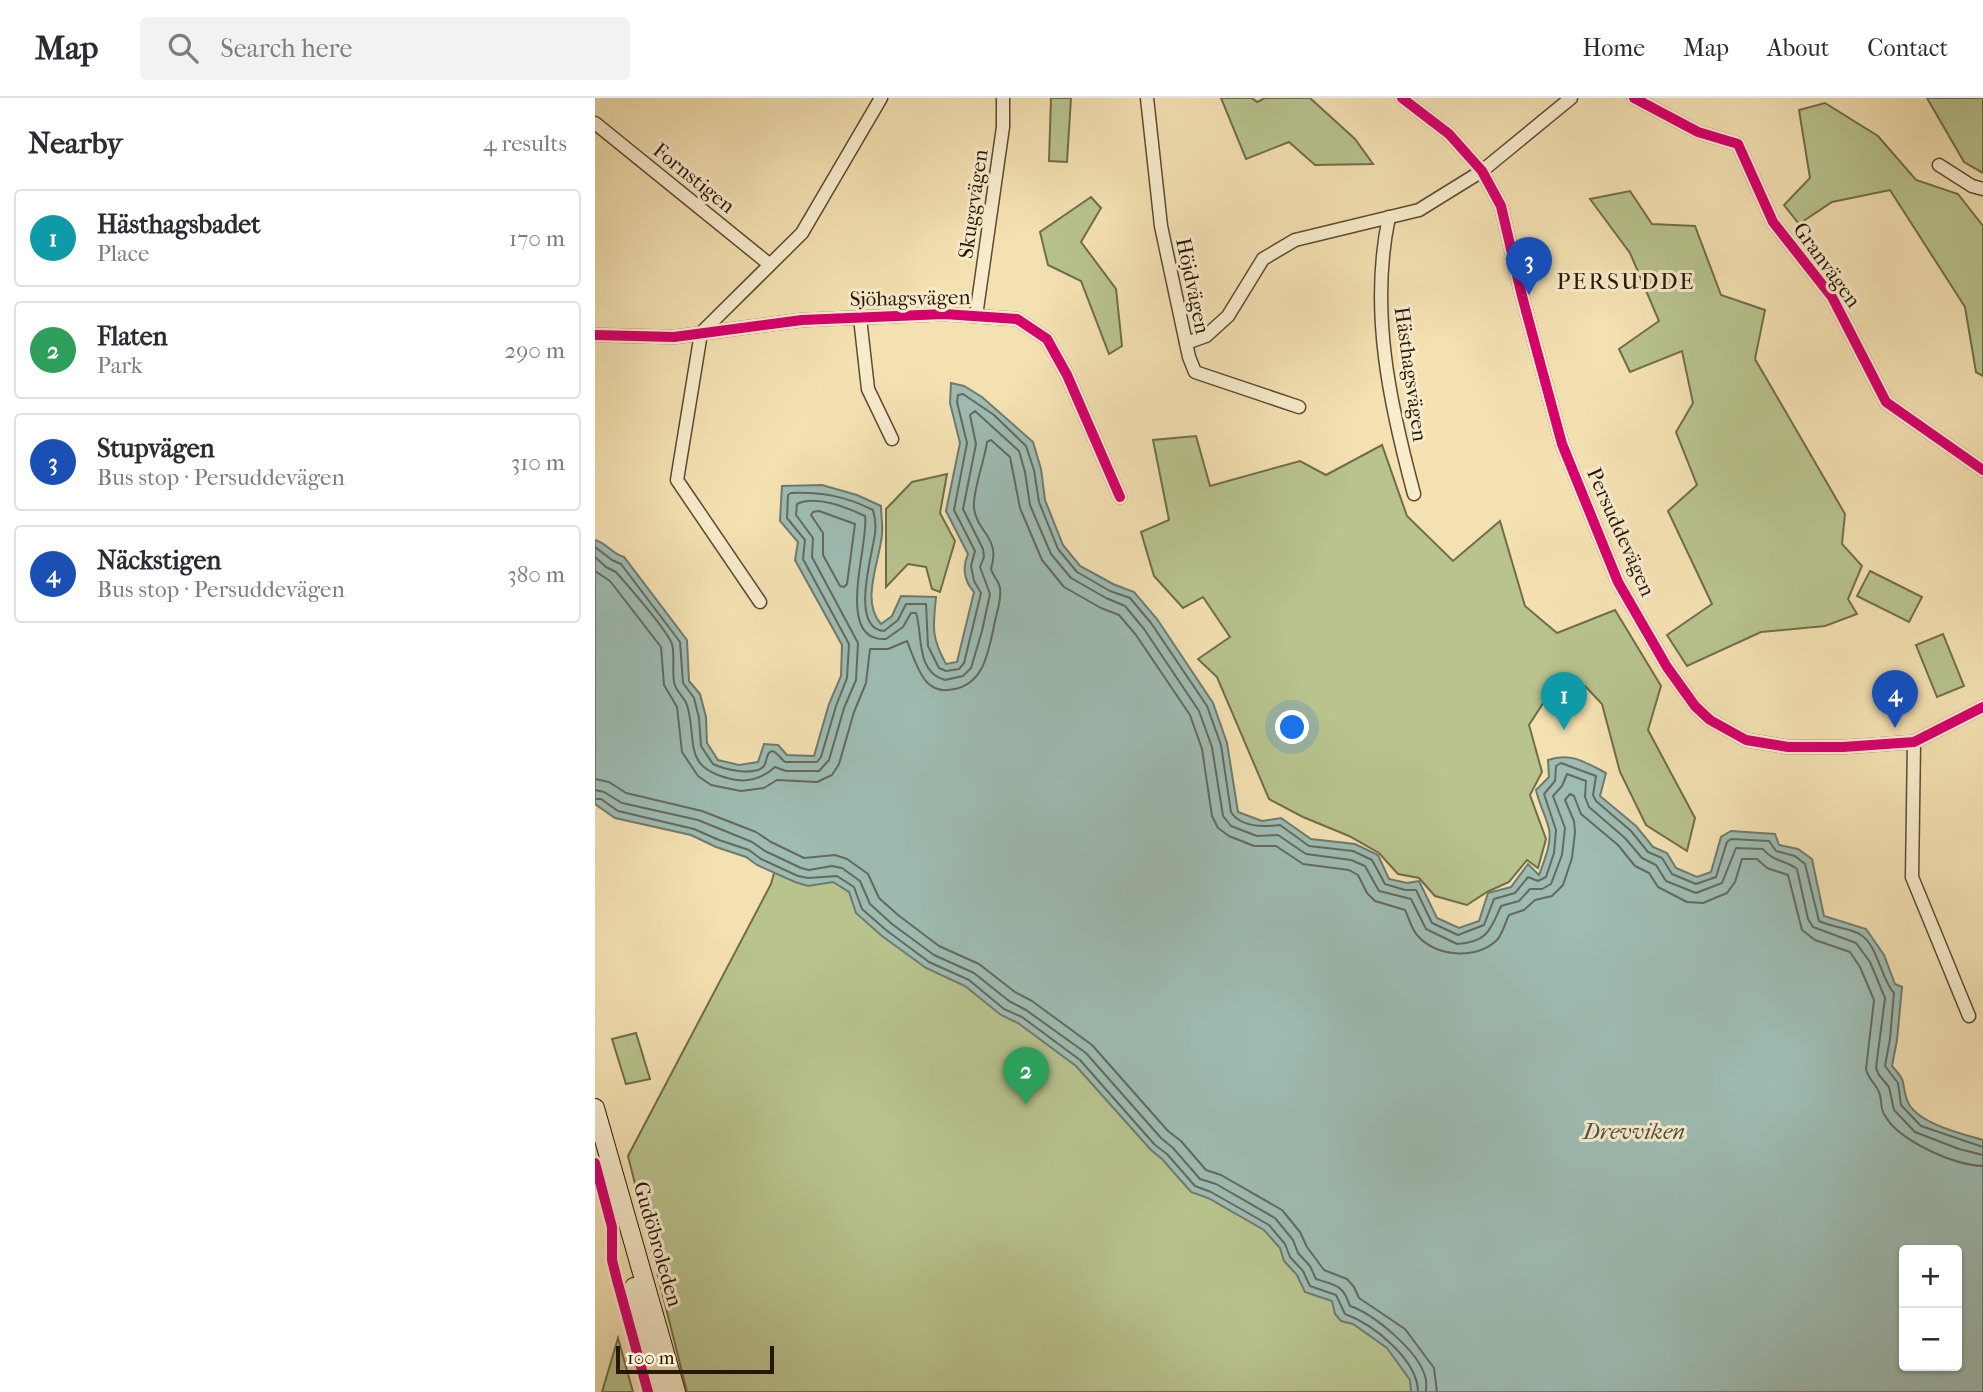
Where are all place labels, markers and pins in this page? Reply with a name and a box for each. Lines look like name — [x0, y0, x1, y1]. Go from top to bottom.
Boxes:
pin: 3 — [1506, 237, 1552, 295]
pin: 4 — [1872, 670, 1918, 728]
pin: 1 — [1541, 672, 1587, 730]
pin: 2 — [1003, 1047, 1049, 1105]

